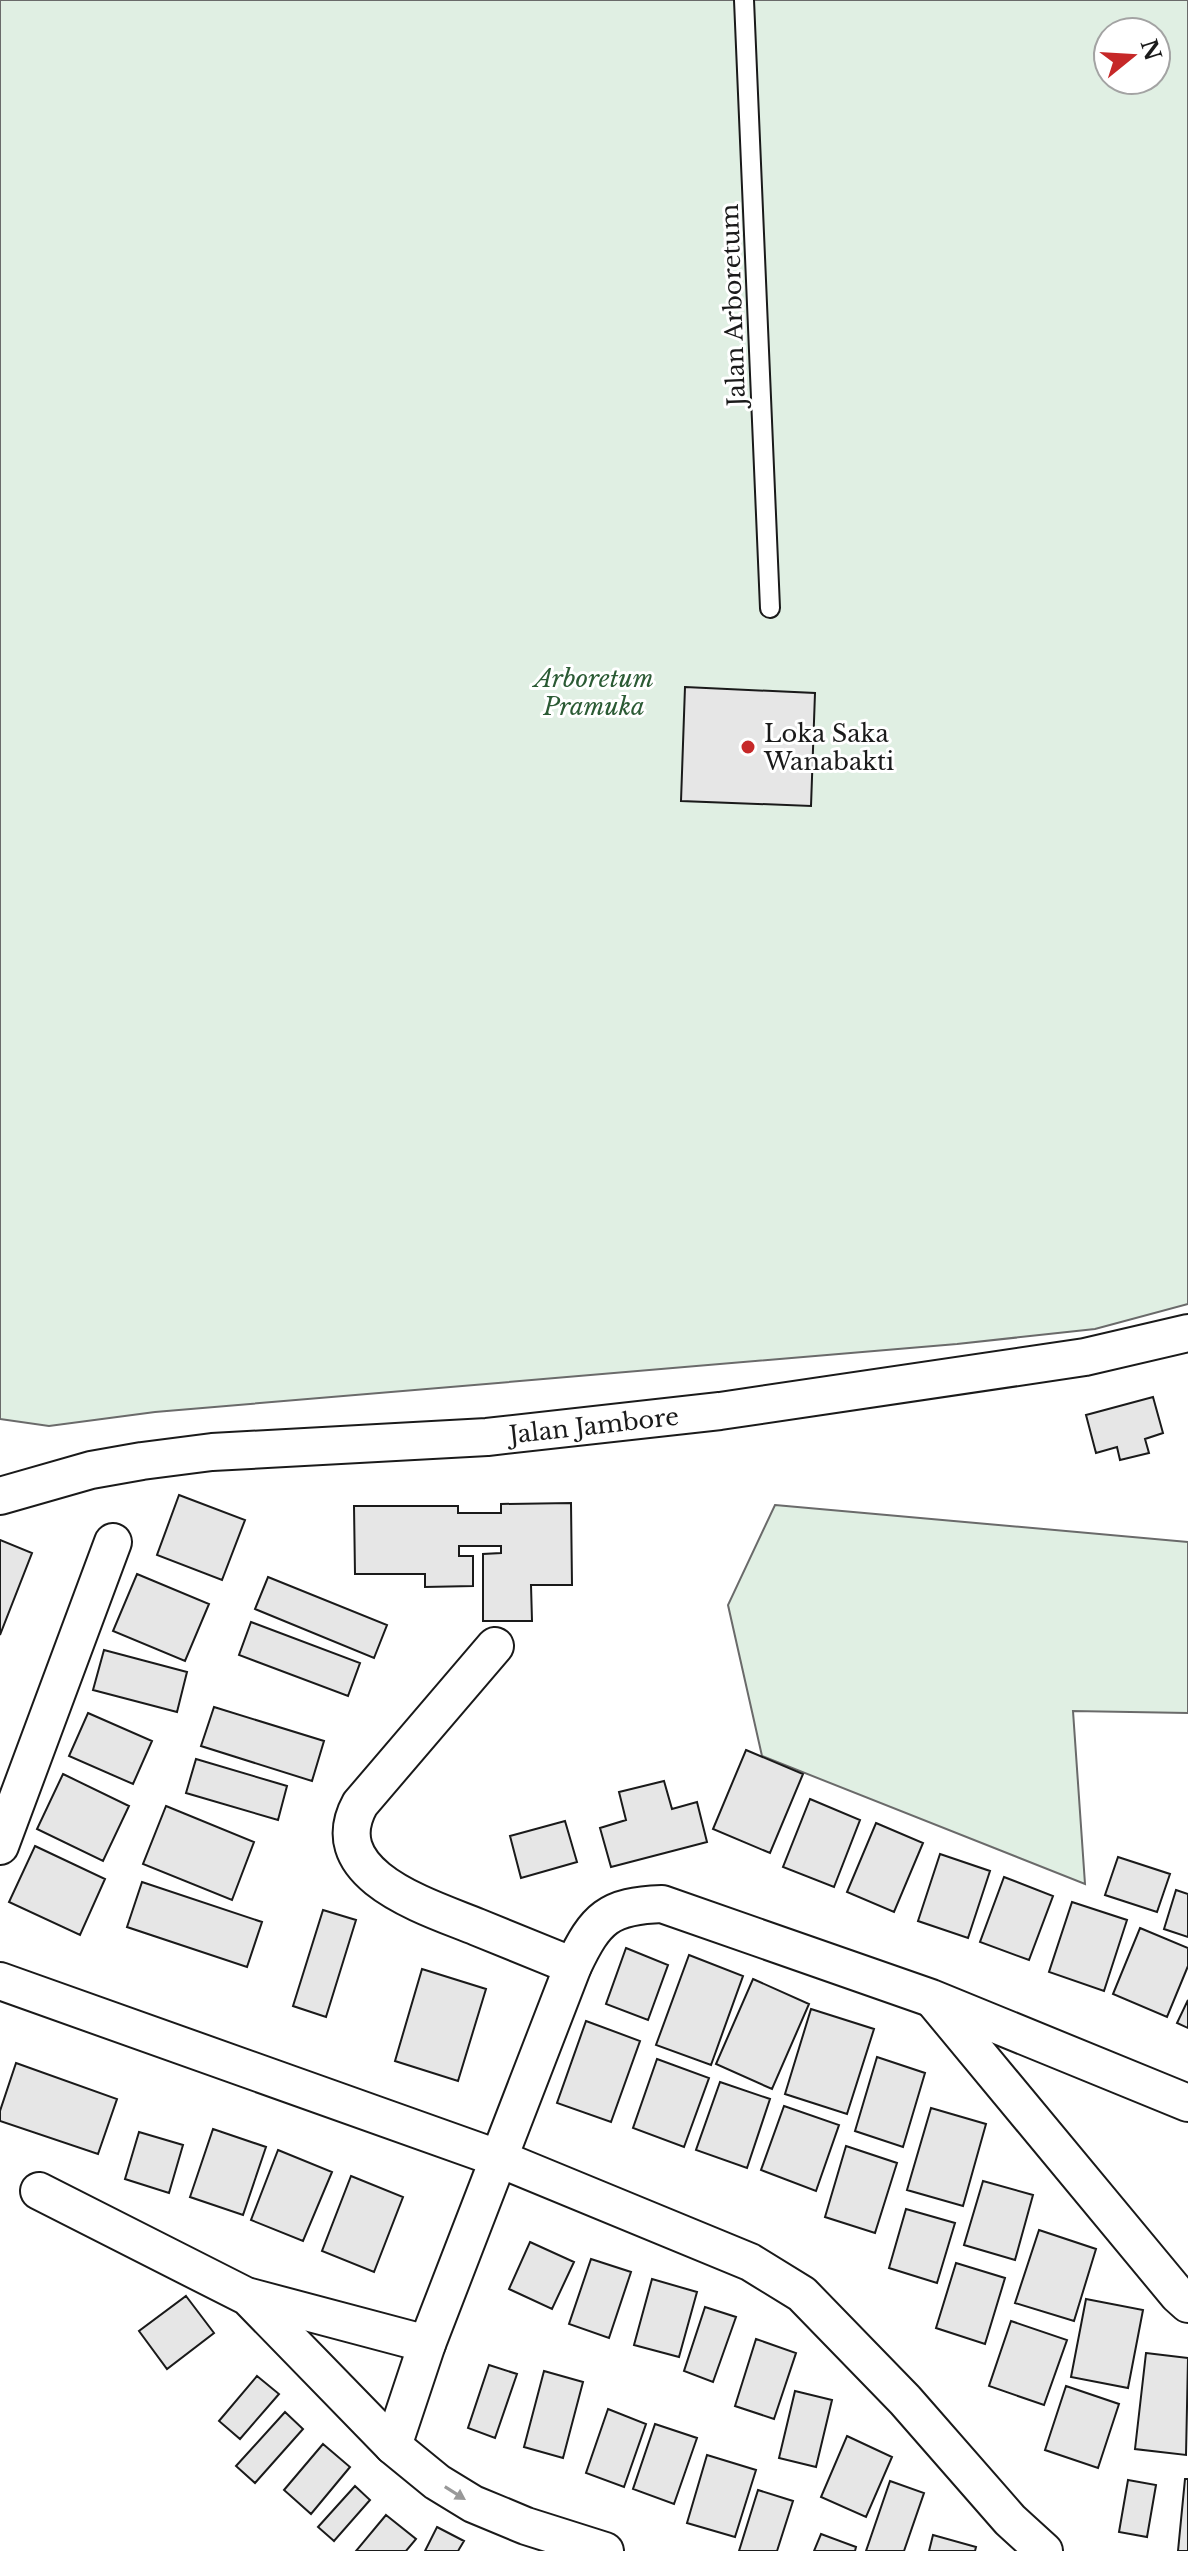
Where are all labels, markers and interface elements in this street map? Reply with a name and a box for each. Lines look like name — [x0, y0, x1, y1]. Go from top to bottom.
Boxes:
north arrow — [1092, 16, 1172, 96]
text: N — [1135, 36, 1167, 64]
street label: Jalan Arboretum — [715, 203, 751, 410]
park label: Arboretum Pramuka — [531, 664, 654, 721]
place label: Loka Saka Wanabakti — [763, 719, 894, 776]
marker: Loka Saka Wanabakti — [739, 738, 757, 756]
street label: Jalan Jambore — [505, 1401, 680, 1449]
one-way arrow — [444, 2486, 466, 2500]

